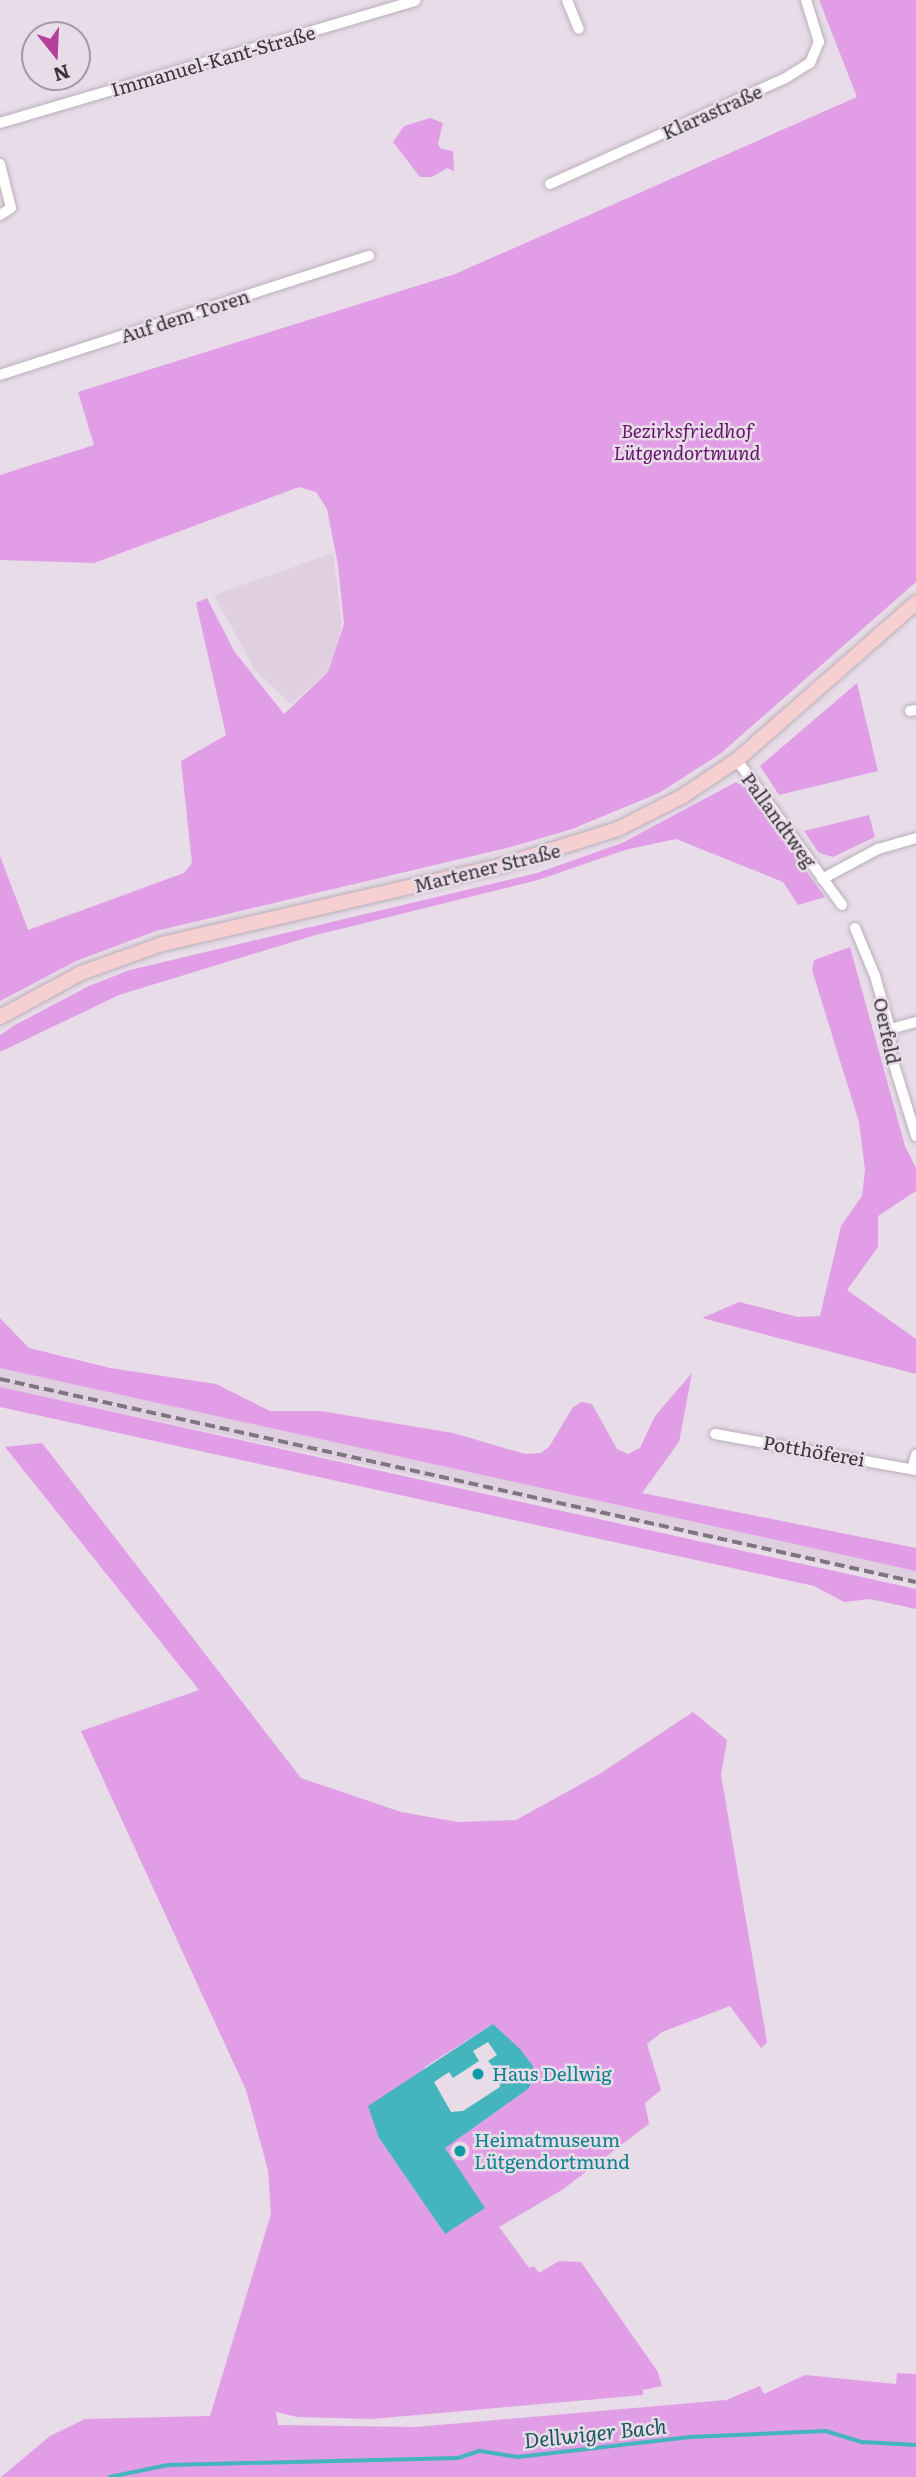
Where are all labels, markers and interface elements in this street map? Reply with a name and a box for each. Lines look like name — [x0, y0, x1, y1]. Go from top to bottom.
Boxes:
north arrow — [21, 21, 91, 91]
street label: Immanuel-Kant-Straße — [108, 21, 318, 101]
text: N — [50, 58, 74, 90]
street label: Klarastraße — [658, 80, 766, 144]
street label: Auf dem Toren — [118, 284, 252, 348]
park label: Bezirksfriedhof Lütgendortmund — [614, 420, 760, 464]
street label: Pallandtweg — [737, 768, 821, 872]
street label: Martener Straße — [411, 839, 563, 897]
street label: Oerfeld — [869, 996, 905, 1066]
street label: Potthöferei — [761, 1431, 867, 1471]
place label: Haus Dellwig — [492, 2063, 612, 2085]
marker: Haus Dellwig — [470, 2066, 486, 2082]
place label: Heimatmuseum Lütgendortmund — [474, 2129, 630, 2173]
marker: Heimatmuseum Lütgendortmund — [452, 2143, 468, 2159]
water label: Dellwiger Bach — [522, 2412, 668, 2452]

